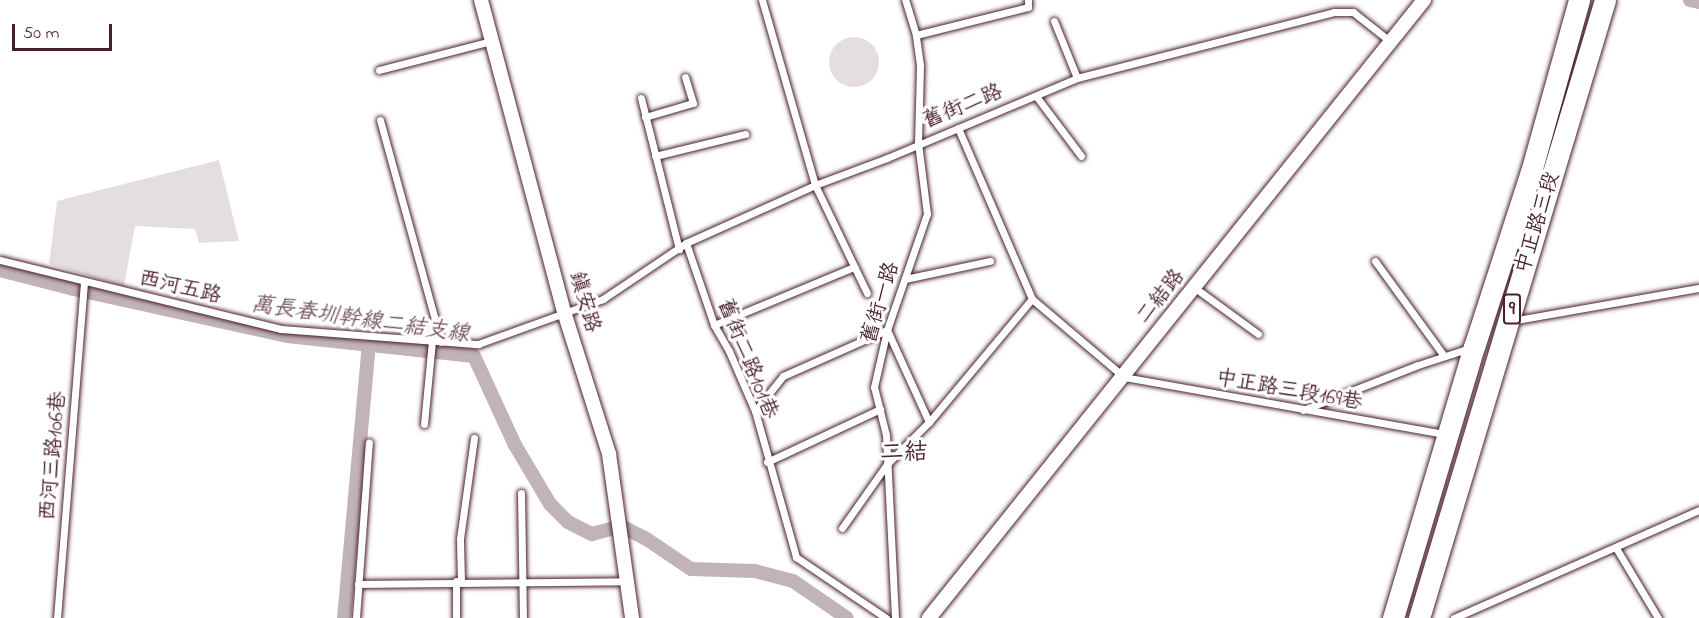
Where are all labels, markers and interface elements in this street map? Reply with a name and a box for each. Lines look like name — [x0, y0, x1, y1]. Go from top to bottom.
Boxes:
scale bar — [15, 12, 116, 50]
text: 50 m — [23, 21, 60, 47]
street label: 舊街二路 — [919, 80, 1007, 134]
street label: 中正路三段 — [1511, 169, 1565, 277]
street label: 舊街一路 — [857, 259, 905, 347]
street label: 二結路 — [1131, 265, 1191, 329]
street label: 西河五路 — [136, 266, 224, 310]
street label: 鎮安路 — [563, 268, 605, 336]
road number: 9 — [1502, 292, 1522, 326]
water label: 萬長春圳幹線二結支線 — [249, 293, 471, 349]
street label: 舊街二路101巷 — [711, 295, 783, 423]
street label: 中正路三段169巷 — [1214, 366, 1364, 416]
street label: 西河三路106巷 — [36, 390, 72, 522]
district label: 二結 — [880, 440, 928, 468]

